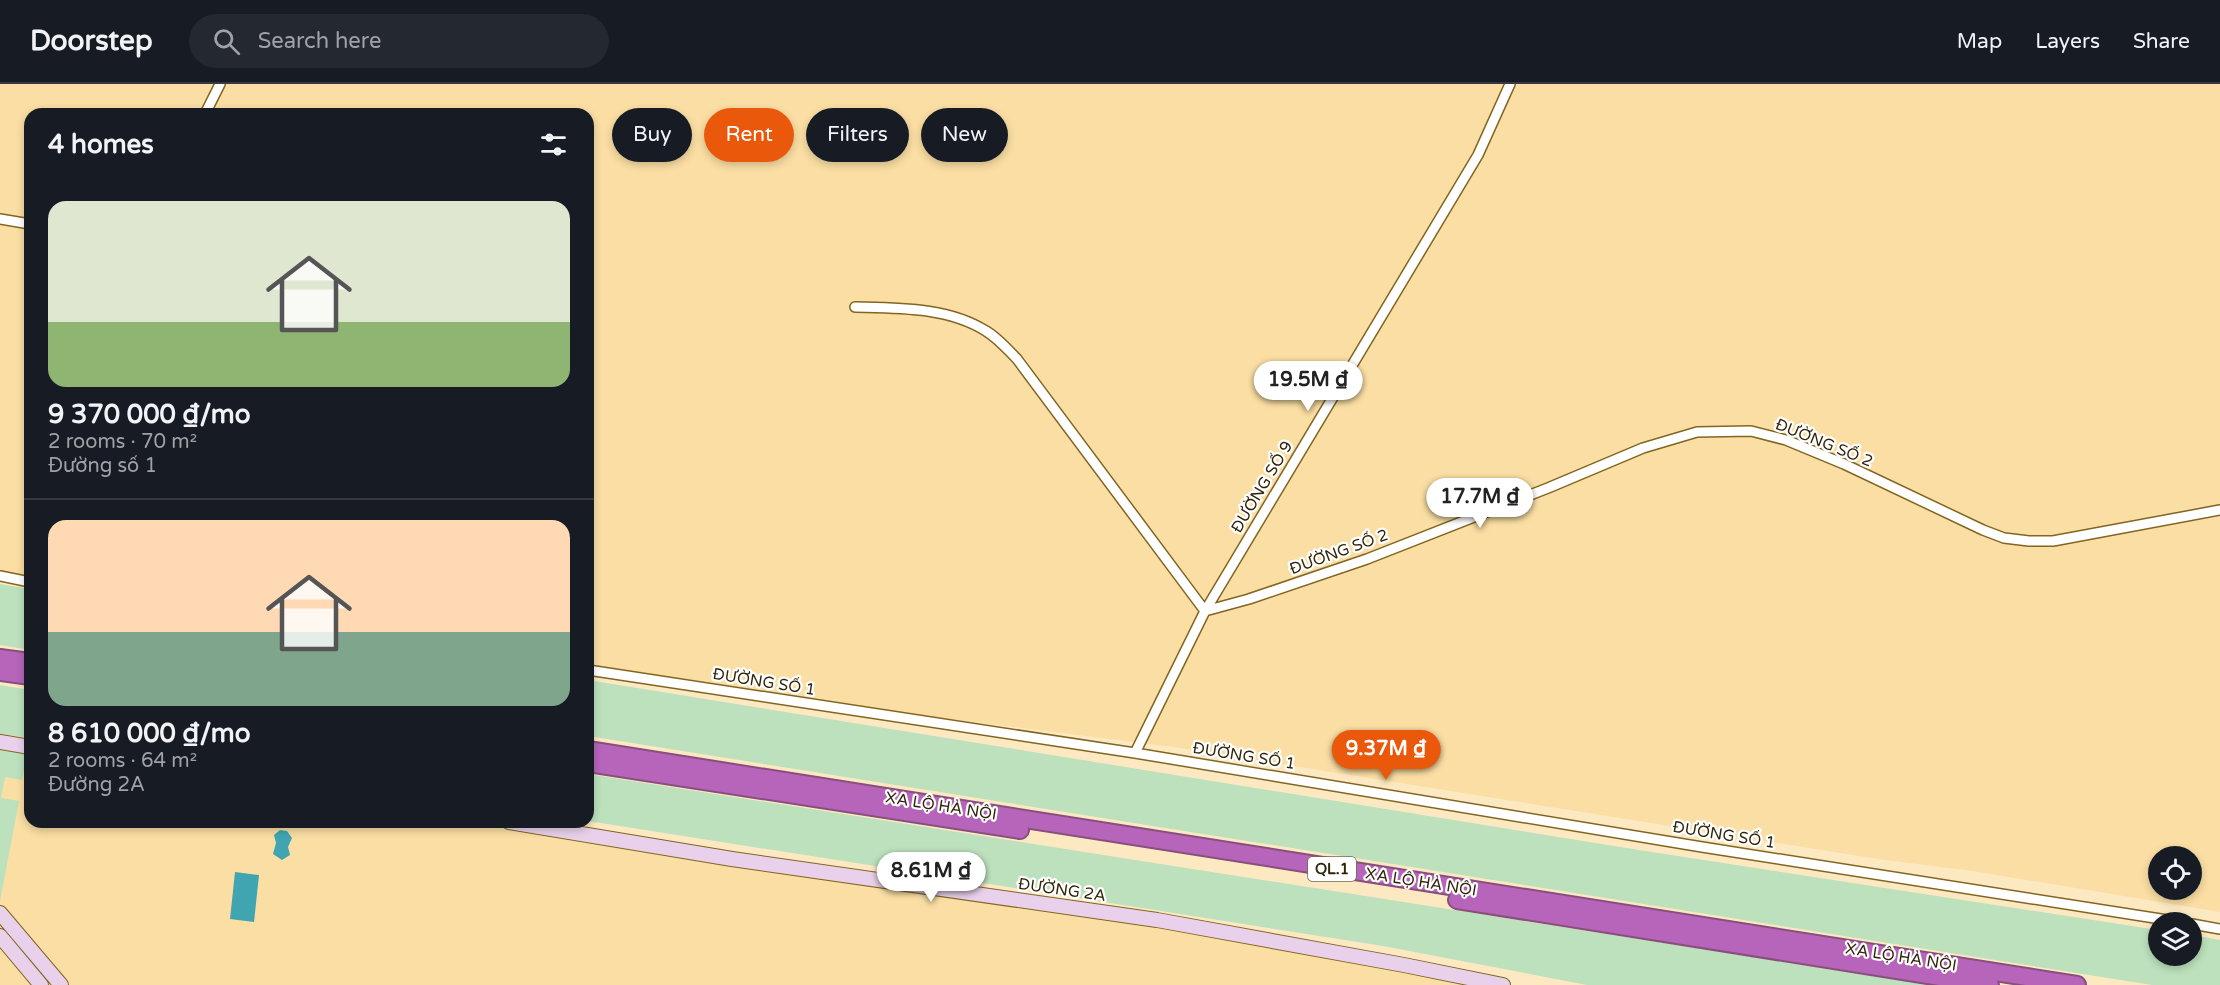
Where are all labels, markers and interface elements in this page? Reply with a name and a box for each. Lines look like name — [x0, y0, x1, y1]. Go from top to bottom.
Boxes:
search box — [189, 14, 609, 68]
text: Doorstep — [30, 24, 153, 58]
icon: search — [210, 25, 243, 58]
text: Search here — [258, 28, 381, 54]
text: Map — [1957, 29, 2002, 54]
text: Layers — [2035, 29, 2100, 54]
text: Share — [2133, 29, 2190, 54]
chip: Buy — [612, 108, 692, 162]
chip: Rent — [704, 108, 794, 162]
chip: Filters — [806, 108, 909, 162]
chip: New — [921, 108, 1008, 162]
icon: filters — [537, 128, 570, 161]
text: 4 homes — [48, 129, 154, 160]
icon: home — [255, 240, 363, 348]
pin: 19.5M ₫ — [1253, 361, 1363, 412]
text: 19.5M ₫ — [1268, 368, 1348, 392]
text: 9 370 000 ₫/mo — [48, 399, 250, 430]
street label: ĐƯỜNG SỐ 2 — [1772, 414, 1876, 472]
text: 2 rooms · 70 m² — [48, 430, 197, 454]
street label: ĐƯỜNG SỐ 9 — [1227, 438, 1297, 536]
text: Đường số 1 — [48, 454, 157, 478]
pin: 17.7M ₫ — [1425, 478, 1535, 529]
text: 17.7M ₫ — [1440, 485, 1520, 509]
street label: ĐƯỜNG SỐ 2 — [1287, 525, 1391, 579]
icon: home — [255, 559, 363, 667]
street label: ĐƯỜNG SỐ 1 — [711, 664, 817, 700]
text: 8 610 000 ₫/mo — [48, 718, 250, 749]
pin: 9.37M ₫ — [1331, 730, 1441, 781]
text: 9.37M ₫ — [1346, 737, 1426, 761]
street label: ĐƯỜNG SỐ 1 — [1191, 738, 1297, 774]
text: 2 rooms · 64 m² — [48, 749, 197, 773]
text: Đường 2A — [48, 773, 145, 797]
street label: XA LỘ HÀ NỘI — [884, 787, 998, 825]
street label: ĐƯỜNG SỐ 1 — [1671, 817, 1777, 853]
map controls — [2148, 846, 2202, 966]
button: locate — [2148, 846, 2202, 900]
pin: 8.61M ₫ — [876, 852, 986, 903]
road number: QL.1 — [1308, 857, 1356, 881]
text: 8.61M ₫ — [891, 859, 971, 883]
street label: XA LỘ HÀ NỘI — [1364, 863, 1478, 901]
street label: ĐƯỜNG 2A — [1017, 874, 1107, 906]
button: layers — [2148, 912, 2202, 966]
street label: XA LỘ HÀ NỘI — [1844, 938, 1958, 976]

